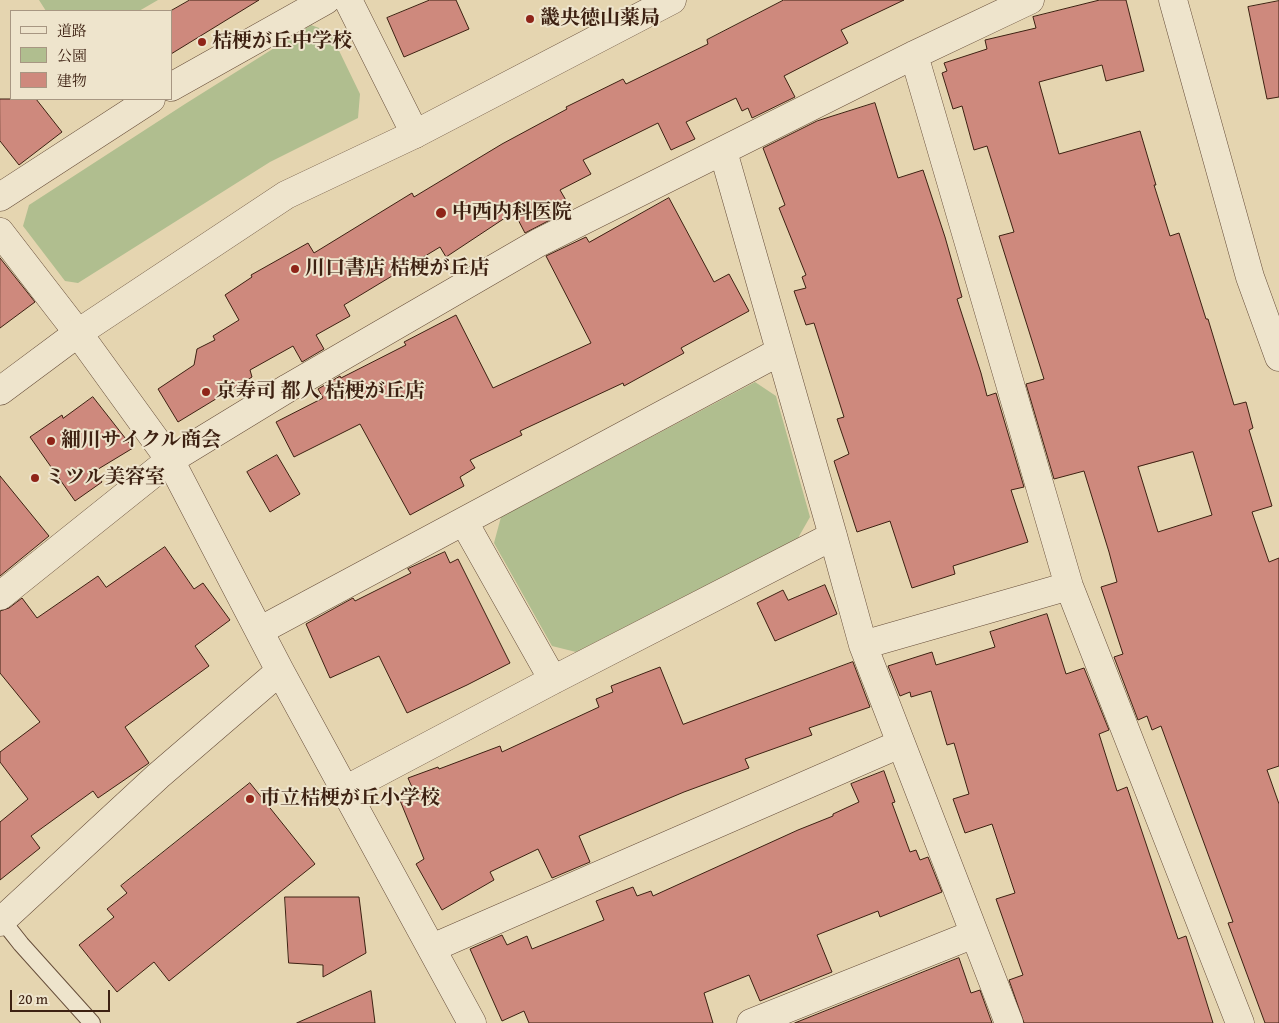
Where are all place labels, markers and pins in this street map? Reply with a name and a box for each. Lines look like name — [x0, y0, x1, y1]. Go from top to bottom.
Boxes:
place label: 畿央徳山薬局 — [540, 7, 660, 31]
marker: 畿央徳山薬局 — [524, 13, 536, 25]
place label: 桔梗が丘中学校 — [212, 30, 352, 54]
marker: 桔梗が丘中学校 — [196, 36, 208, 48]
place label: 中西内科医院 — [452, 201, 572, 225]
marker: 中西内科医院 — [434, 206, 448, 220]
place label: 川口書店 桔梗が丘店 — [305, 257, 489, 281]
marker: 川口書店 桔梗が丘店 — [289, 263, 301, 275]
place label: 京寿司 都人 桔梗が丘店 — [216, 380, 425, 404]
marker: 京寿司 都人 桔梗が丘店 — [200, 386, 212, 398]
place label: 細川サイクル商会 — [61, 429, 221, 453]
marker: 細川サイクル商会 — [45, 435, 57, 447]
place label: ミツル美容室 — [45, 466, 165, 490]
marker: ミツル美容室 — [29, 472, 41, 484]
place label: 市立桔梗が丘小学校 — [260, 787, 440, 811]
marker: 市立桔梗が丘小学校 — [244, 793, 256, 805]

